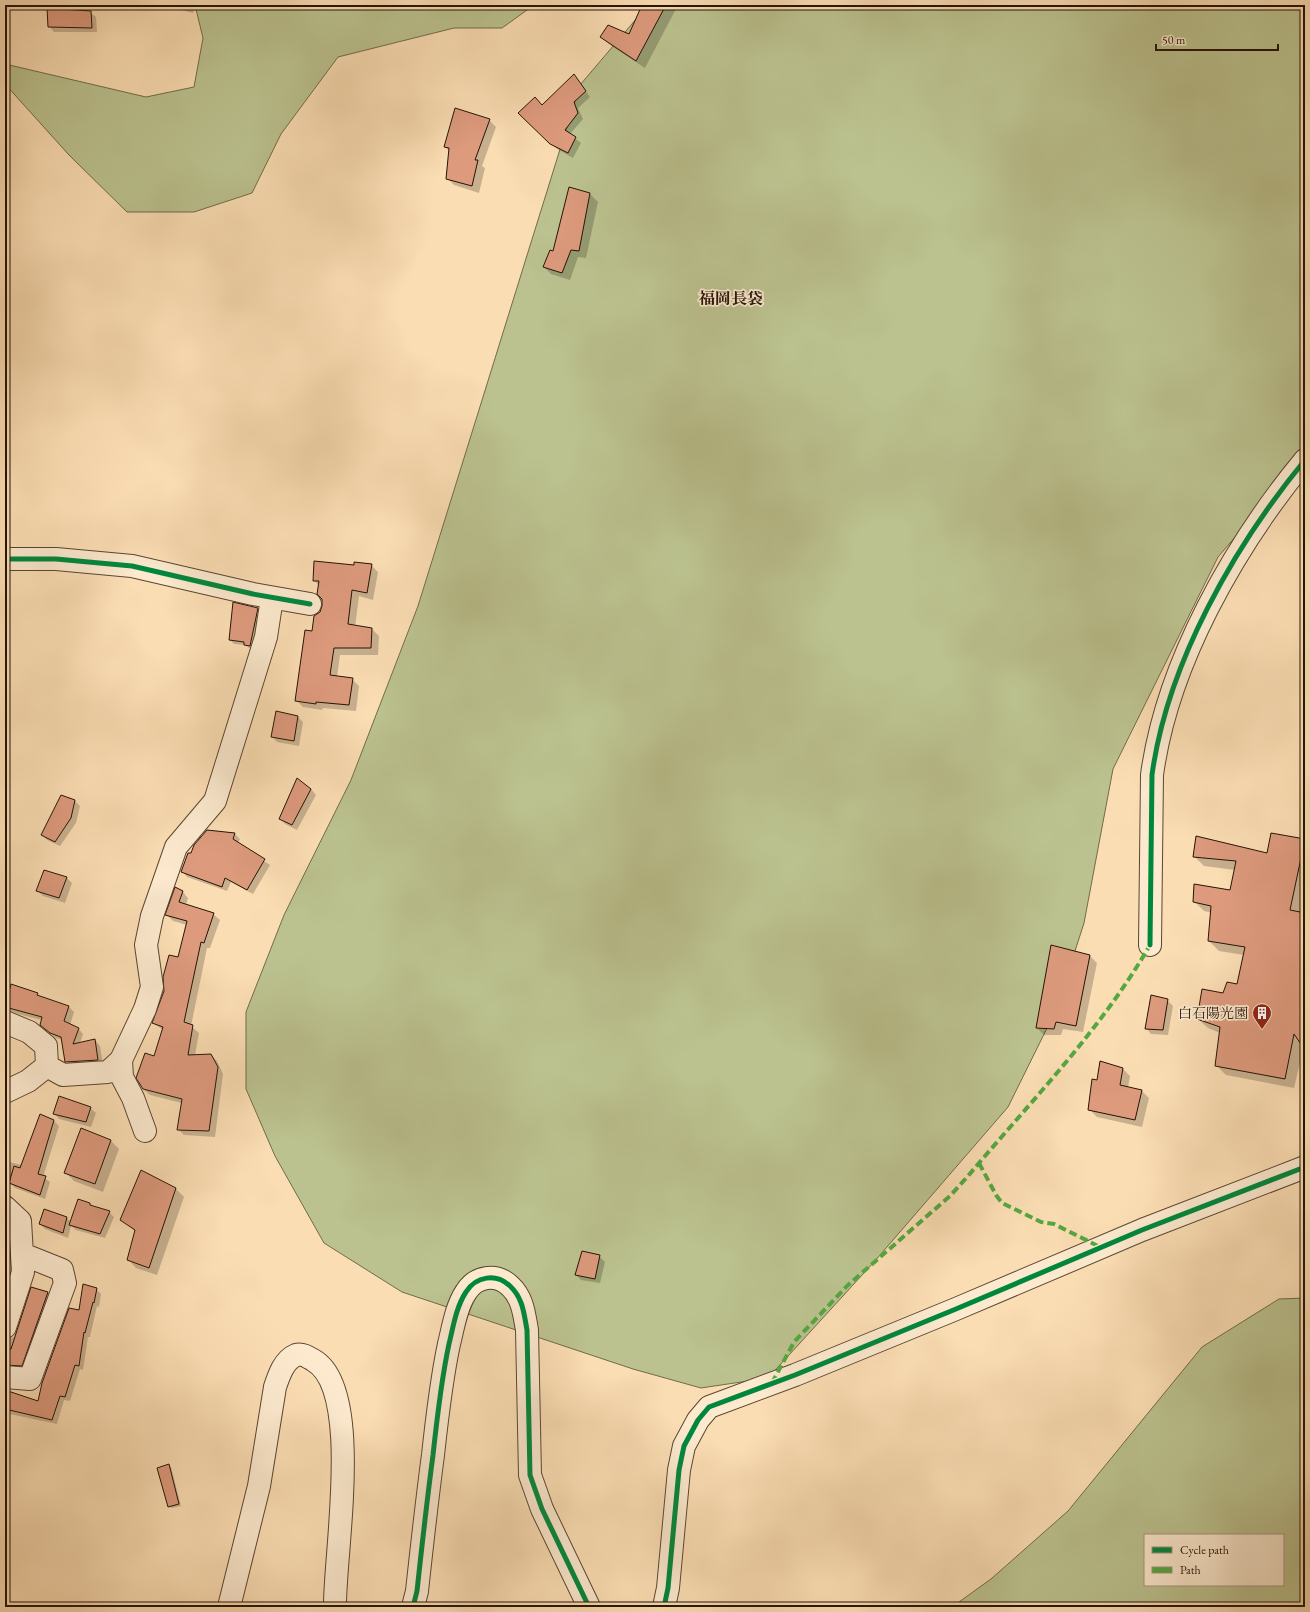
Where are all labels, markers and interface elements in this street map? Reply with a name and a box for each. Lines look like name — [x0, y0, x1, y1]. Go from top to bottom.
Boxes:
scale bar — [1156, 26, 1278, 52]
text: 50 m — [1162, 32, 1186, 48]
district label: 福岡長袋 — [698, 288, 763, 309]
building icon: 白石陽光園 — [1251, 1002, 1273, 1030]
place label: 白石陽光園 — [1178, 1004, 1248, 1022]
legend — [1144, 1534, 1284, 1586]
text: Cycle path — [1180, 1542, 1229, 1558]
text: Path — [1180, 1562, 1201, 1578]

